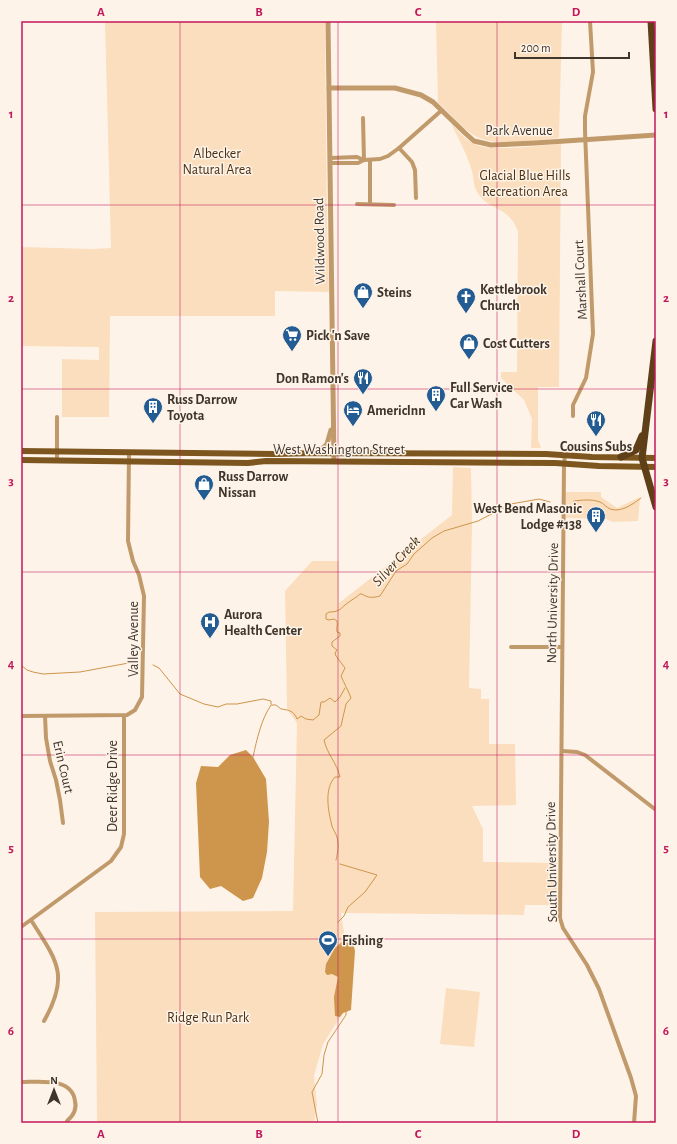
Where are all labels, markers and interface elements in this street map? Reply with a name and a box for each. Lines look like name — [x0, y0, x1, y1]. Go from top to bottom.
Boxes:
text: A — [97, 6, 105, 19]
text: B — [255, 6, 263, 19]
text: C — [415, 6, 422, 19]
text: D — [572, 6, 581, 19]
scale bar — [515, 34, 629, 60]
text: 200 m — [521, 42, 551, 54]
text: 1 — [9, 108, 13, 121]
text: 1 — [664, 108, 668, 121]
street label: Park Avenue — [485, 124, 553, 138]
park label: Albecker Natural Area — [182, 147, 252, 177]
park label: Glacial Blue Hills Recreation Area — [479, 169, 571, 199]
street label: Wildwood Road — [312, 197, 328, 285]
street label: Marshall Court — [572, 239, 590, 320]
shop icon: Steins — [352, 281, 374, 309]
place label: Kettlebrook Church — [480, 283, 547, 313]
place label: Steins — [377, 286, 412, 300]
church icon: Kettlebrook Church — [455, 286, 477, 314]
text: 2 — [8, 292, 14, 305]
text: 2 — [663, 292, 669, 305]
supermarket icon: Pick 'n Save — [281, 324, 303, 352]
place label: Pick 'n Save — [306, 329, 370, 343]
shop icon: Cost Cutters — [458, 332, 480, 360]
place label: Cost Cutters — [483, 337, 550, 351]
restaurant icon: Don Ramon's — [352, 367, 374, 395]
place label: Don Ramon's — [276, 372, 349, 386]
place label: Full Service Car Wash — [450, 381, 513, 411]
building icon: Full Service Car Wash — [425, 384, 447, 412]
place label: Russ Darrow Toyota — [167, 393, 237, 423]
building icon: Russ Darrow Toyota — [142, 396, 164, 424]
hotel icon: AmericInn — [342, 399, 364, 427]
place label: AmericInn — [367, 404, 426, 418]
restaurant icon: Cousins Subs — [585, 409, 607, 437]
place label: Cousins Subs — [560, 440, 632, 454]
street label: West Washington Street — [273, 443, 405, 457]
place label: Russ Darrow Nissan — [218, 470, 288, 500]
shop icon: Russ Darrow Nissan — [193, 473, 215, 501]
text: 3 — [8, 475, 14, 488]
text: 3 — [663, 475, 669, 488]
place label: West Bend Masonic Lodge #138 — [473, 502, 583, 532]
building icon: West Bend Masonic Lodge #138 — [585, 505, 607, 533]
water label: Silver Creek — [370, 533, 423, 589]
street label: North University Drive — [545, 542, 561, 664]
street label: Valley Avenue — [127, 601, 141, 677]
place label: Aurora Health Center — [224, 608, 302, 638]
hospital icon: Aurora Health Center — [199, 611, 221, 639]
text: 4 — [8, 658, 15, 671]
text: 4 — [663, 658, 670, 671]
street label: Erin Court — [50, 739, 76, 796]
street label: Deer Ridge Drive — [106, 740, 120, 832]
street label: South University Drive — [544, 802, 560, 922]
text: 5 — [8, 842, 14, 855]
text: 5 — [663, 842, 669, 855]
sports icon: Fishing — [317, 929, 339, 957]
place label: Fishing — [342, 934, 384, 948]
park label: Ridge Run Park — [167, 1011, 250, 1025]
text: 6 — [8, 1025, 14, 1038]
text: 6 — [663, 1025, 669, 1038]
north arrow — [34, 1070, 74, 1110]
text: N — [50, 1075, 58, 1086]
text: A — [97, 1128, 105, 1141]
text: B — [255, 1128, 263, 1141]
text: C — [415, 1128, 422, 1141]
text: D — [572, 1128, 581, 1141]

